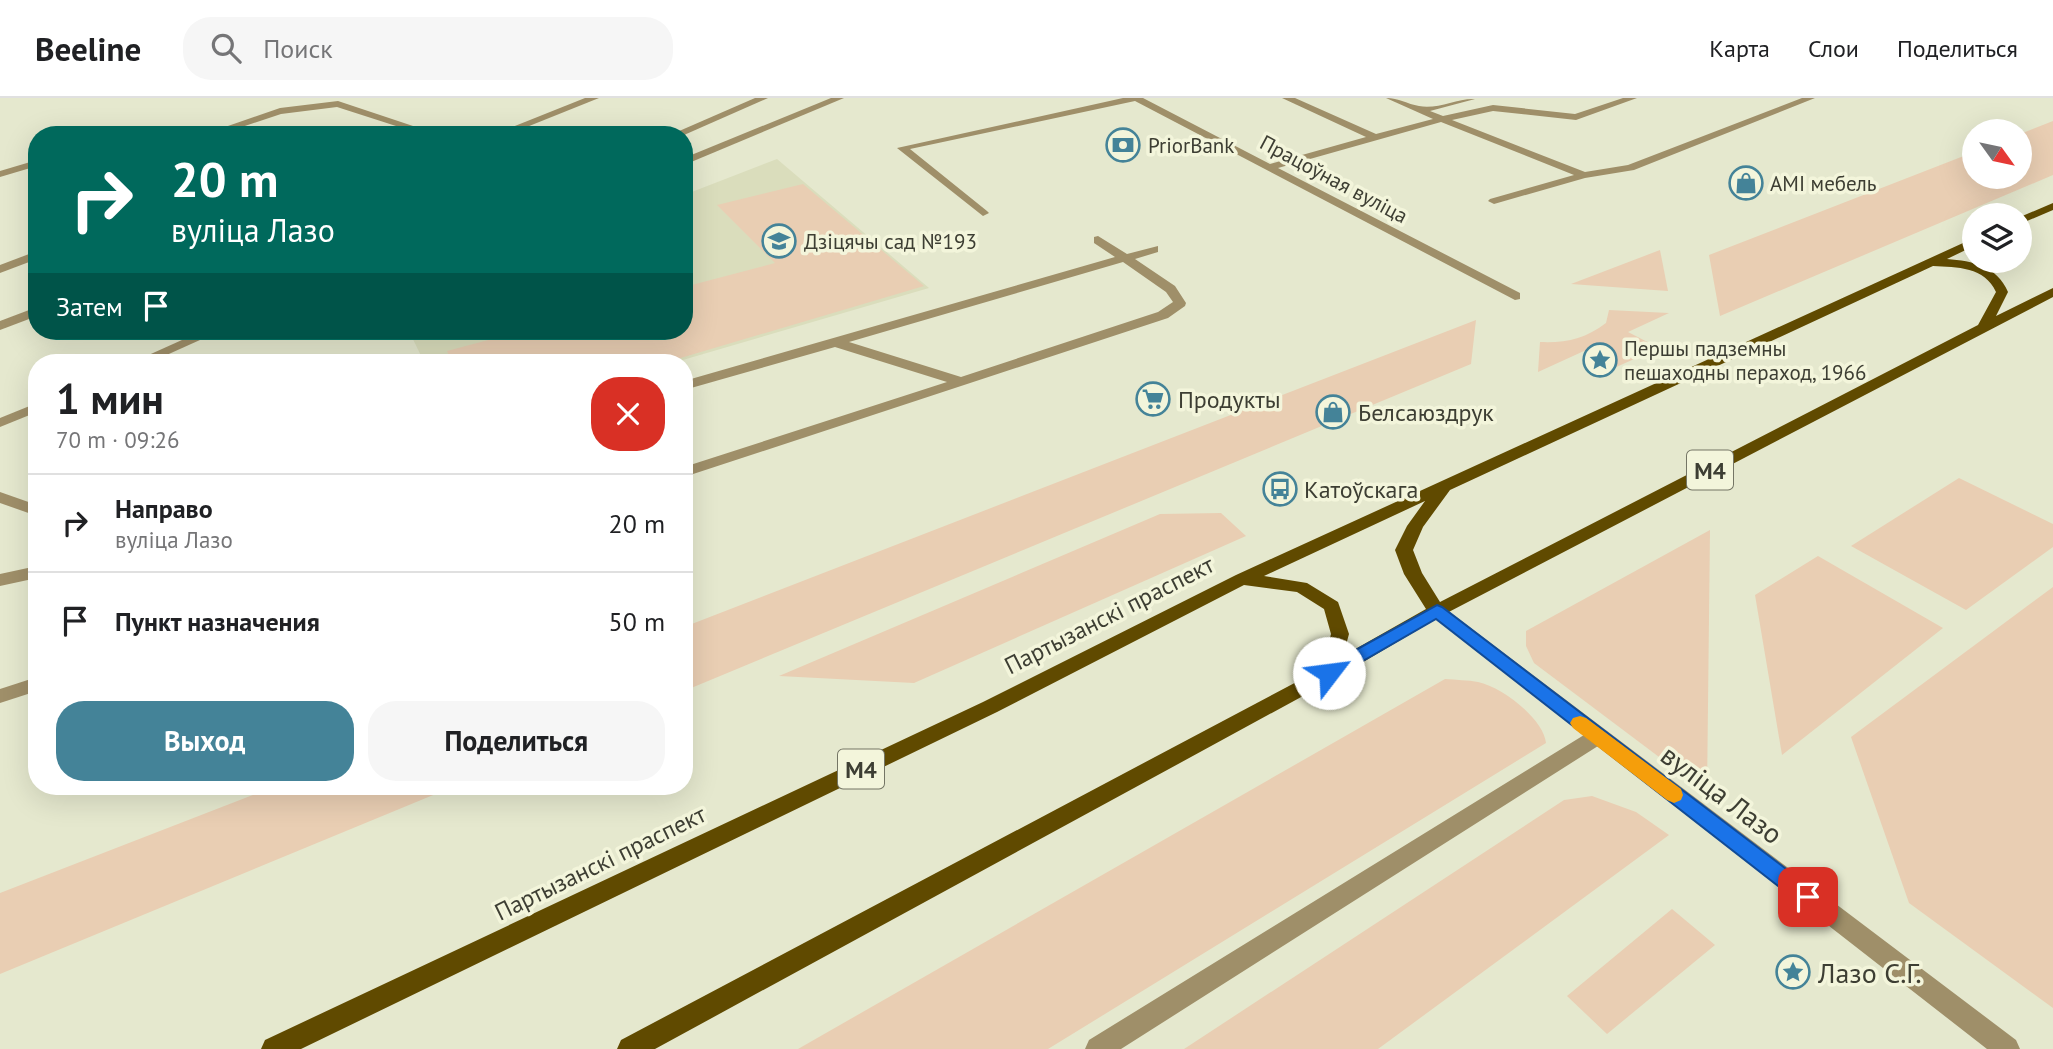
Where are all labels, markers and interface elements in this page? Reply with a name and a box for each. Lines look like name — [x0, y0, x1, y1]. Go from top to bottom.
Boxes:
search box — [183, 17, 673, 80]
text: Beeline — [35, 27, 141, 70]
icon: search — [207, 29, 245, 67]
text: Поиск — [263, 32, 333, 65]
text: Карта — [1709, 33, 1770, 64]
text: Слои — [1808, 33, 1859, 64]
text: Поделиться — [1897, 33, 2018, 64]
north arrow — [1962, 119, 2032, 189]
map controls — [1962, 119, 2032, 273]
bank icon: PriorBank — [1104, 126, 1142, 164]
street label: Працоўная вуліца — [1256, 129, 1412, 229]
place label: PriorBank — [1148, 132, 1234, 159]
text: 20 m — [171, 147, 278, 211]
icon: right — [56, 154, 147, 245]
shop icon: AMI мебель — [1727, 164, 1765, 202]
place label: AMI мебель — [1770, 170, 1877, 197]
button: layers — [1962, 203, 2032, 273]
text: вуліца Лазо — [171, 209, 335, 251]
school or university icon: Дзіцячы сад №193 — [760, 222, 798, 260]
place label: Дзіцячы сад №193 — [804, 228, 977, 255]
icon: arrive — [137, 287, 175, 325]
text: Затем — [56, 290, 123, 323]
place label: Першы падземны пешаходны пераход, 1966 — [1624, 335, 1866, 386]
place icon: Першы падземны пешаходны пераход, 1966 — [1581, 341, 1619, 379]
text: 1 мин — [56, 371, 164, 426]
button: close — [591, 377, 665, 451]
supermarket icon: Продукты — [1134, 380, 1172, 418]
place label: Продукты — [1178, 384, 1281, 415]
shop icon: Белсаюздрук — [1314, 393, 1352, 431]
place label: Белсаюздрук — [1358, 397, 1494, 428]
text: 70 m · 09:26 — [56, 425, 180, 454]
road number: М4 — [1687, 450, 1733, 490]
bus stop icon: Катоўскага — [1261, 470, 1299, 508]
place label: Катоўскага — [1304, 474, 1418, 505]
text: Направо — [115, 492, 213, 525]
icon: right — [56, 504, 94, 542]
text: 20 m — [609, 507, 665, 540]
text: вуліца Лазо — [115, 525, 233, 554]
street label: Партызанскі праспект — [999, 549, 1219, 681]
icon: arrive — [56, 602, 94, 640]
text: Пункт назначения — [115, 605, 320, 638]
text: 50 m — [609, 605, 665, 638]
position arrow — [1292, 636, 1366, 710]
button: Выход — [56, 701, 354, 781]
button: Поделиться — [368, 701, 665, 781]
street label: вуліца Лазо — [1654, 736, 1790, 852]
road number: М4 — [838, 750, 884, 789]
street label: Партызанскі праспект — [489, 798, 711, 928]
pin — [1778, 867, 1838, 927]
icon: arrive — [1789, 878, 1827, 916]
place icon: Лазо С.Г. — [1774, 953, 1812, 991]
place label: Лазо С.Г. — [1817, 954, 1922, 991]

